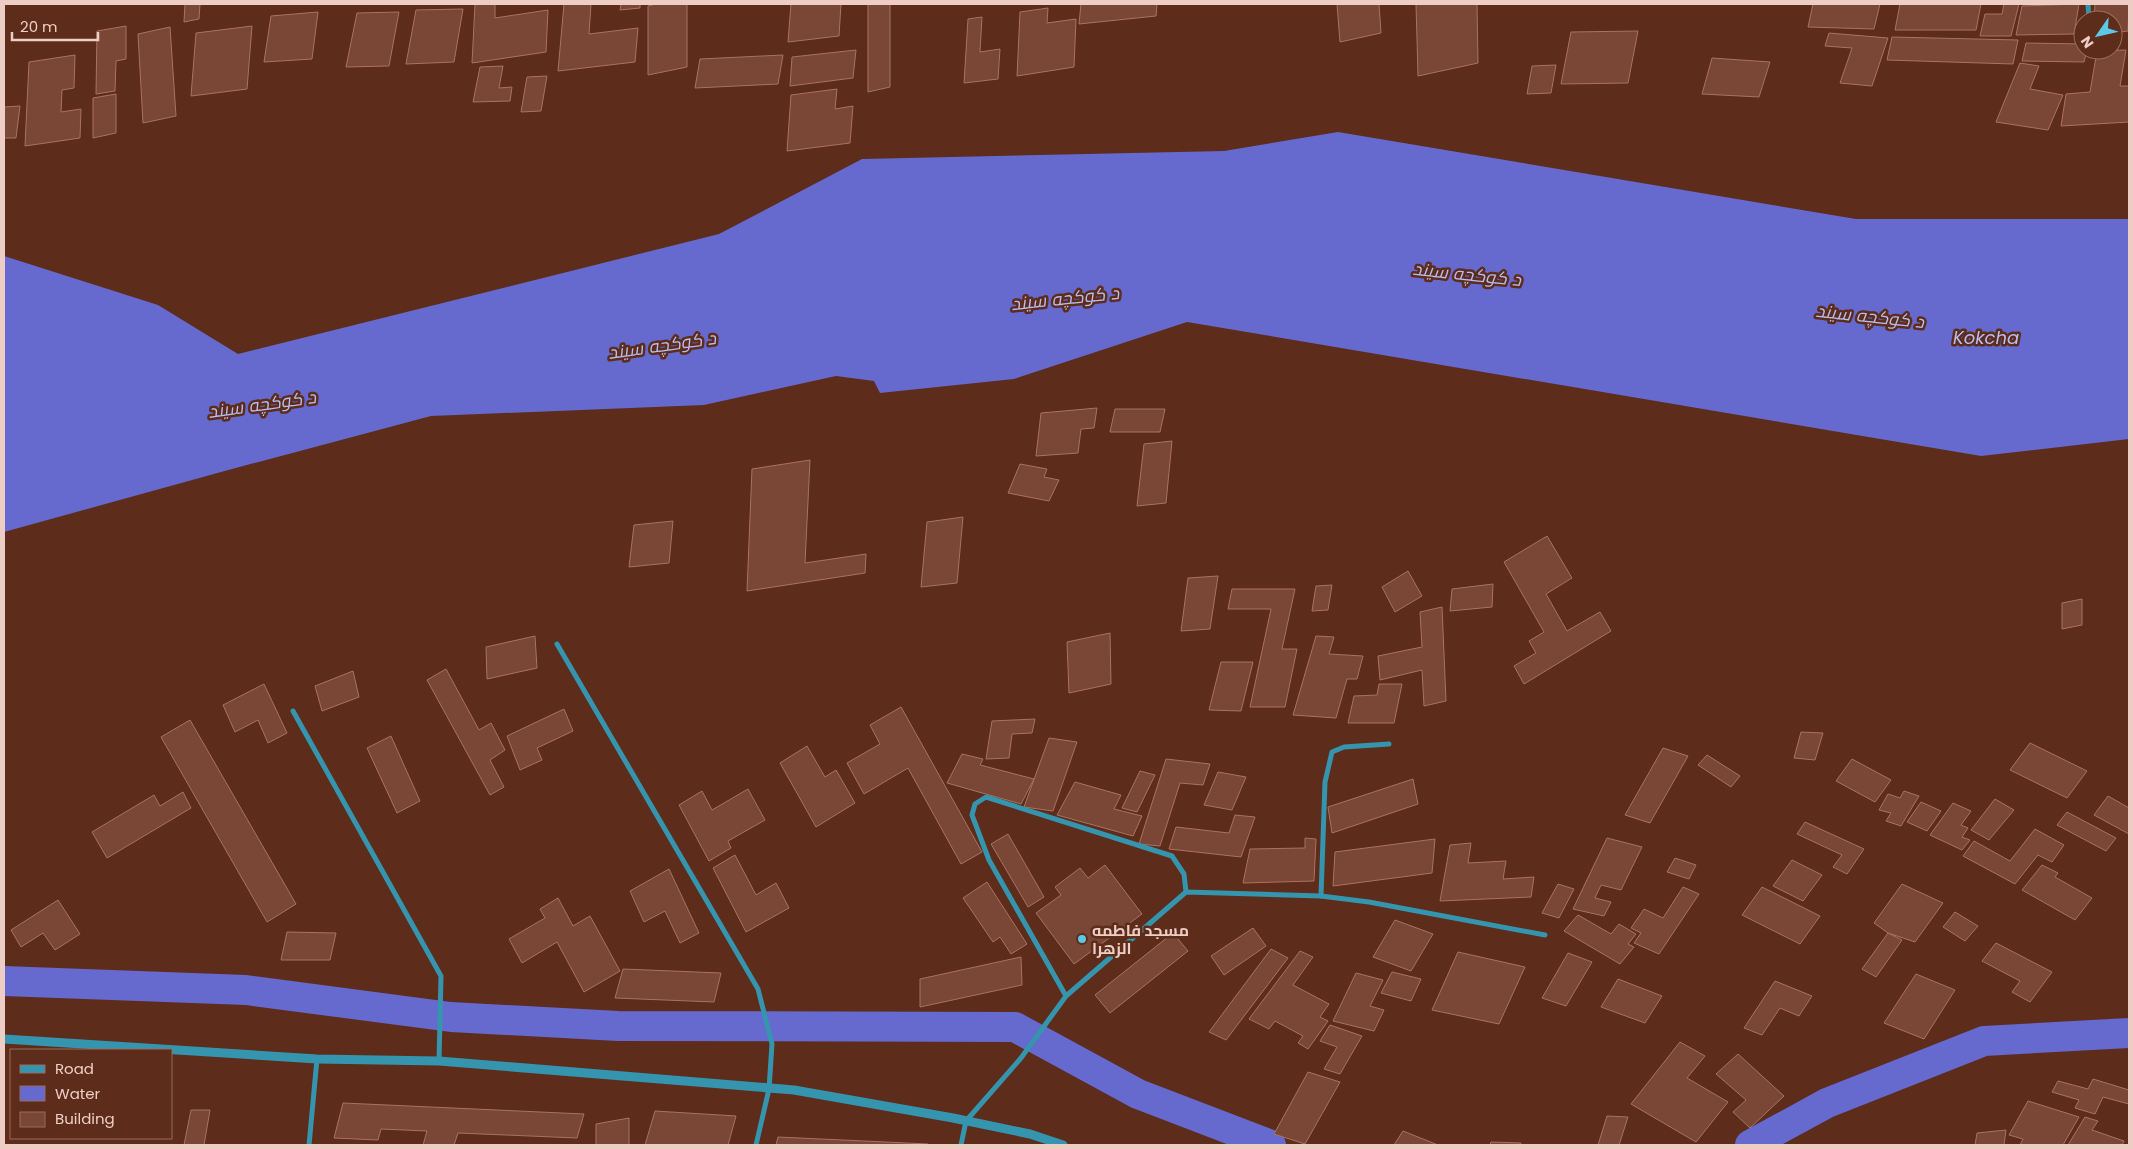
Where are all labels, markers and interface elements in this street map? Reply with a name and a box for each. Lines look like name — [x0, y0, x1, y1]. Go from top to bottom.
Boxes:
scale bar — [12, 10, 99, 42]
north arrow — [2073, 10, 2123, 60]
text: 20 m — [20, 16, 58, 37]
text: N — [2076, 32, 2098, 52]
water label: د کوکچه سیند — [1412, 256, 1524, 292]
water label: د کوکچه سیند — [1010, 280, 1122, 316]
water label: د کوکچه سیند — [1815, 298, 1927, 334]
water label: د کوکچه سیند — [606, 325, 719, 365]
water label: Kokcha — [1953, 325, 2019, 350]
water label: د کوکچه سیند — [206, 384, 319, 424]
place label: مسجد فاطمه الزهرا — [1092, 919, 1189, 960]
marker: مسجد فاطمه الزهرا — [1076, 933, 1088, 945]
legend — [10, 1049, 172, 1139]
text: Road — [55, 1058, 94, 1079]
text: Water — [55, 1083, 101, 1104]
text: Building — [55, 1108, 115, 1129]

